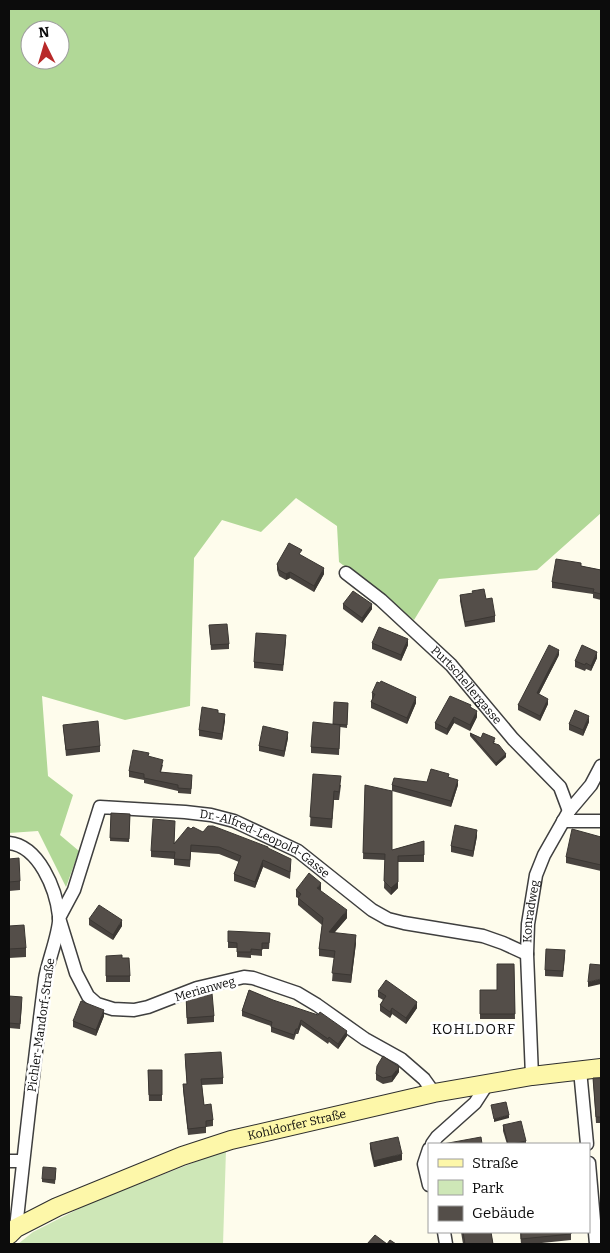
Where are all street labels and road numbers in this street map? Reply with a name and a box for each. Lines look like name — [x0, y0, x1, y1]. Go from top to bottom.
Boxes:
street label: Purtschellergasse — [428, 643, 505, 727]
street label: Dr.-Alfred-Leopold-Gasse — [199, 807, 333, 881]
street label: Konradweg — [520, 878, 542, 943]
street label: Pichler-Mandorf-Straße — [25, 957, 57, 1093]
street label: Merianweg — [173, 974, 237, 1004]
street label: Kohldorfer Straße — [246, 1107, 347, 1143]

